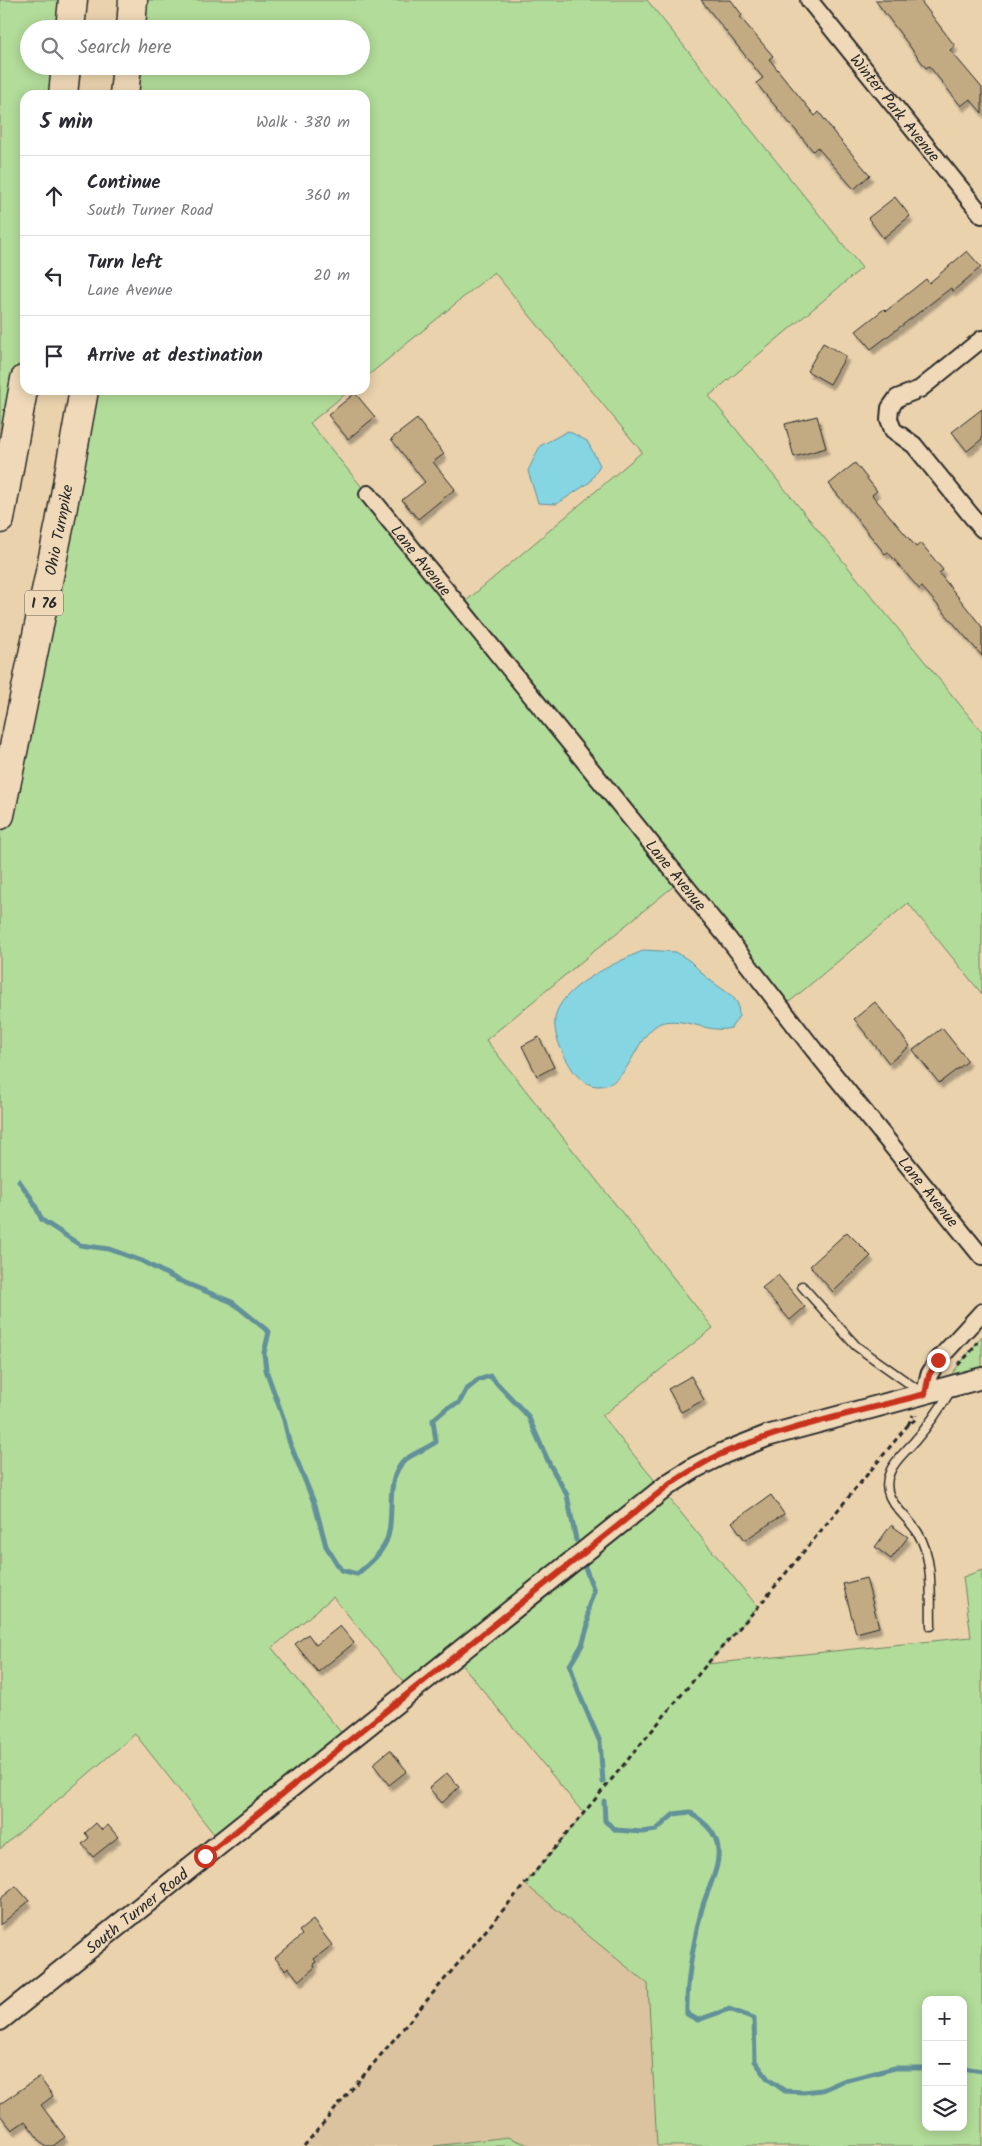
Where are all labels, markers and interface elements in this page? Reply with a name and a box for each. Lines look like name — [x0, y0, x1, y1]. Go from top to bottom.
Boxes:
search box — [20, 20, 370, 75]
text: Search here — [78, 33, 172, 63]
icon: search — [38, 34, 66, 62]
street label: Winter Park Avenue — [843, 49, 946, 168]
text: 5 min — [40, 106, 93, 139]
text: Walk · 380 m — [256, 110, 350, 135]
text: Continue — [87, 168, 160, 198]
icon: ahead — [40, 182, 68, 210]
text: 360 m — [305, 183, 350, 208]
text: South Turner Road — [87, 198, 213, 223]
text: Turn left — [87, 248, 162, 278]
icon: left — [40, 262, 68, 290]
text: 20 m — [314, 263, 350, 288]
text: Lane Avenue — [87, 278, 173, 303]
text: Arrive at destination — [87, 341, 263, 371]
icon: arrive — [40, 342, 68, 370]
street label: Ohio Turnpike — [39, 483, 81, 578]
street label: Lane Avenue — [384, 520, 457, 602]
road number: I 76 — [25, 590, 63, 616]
street label: Lane Avenue — [639, 835, 712, 917]
street label: Lane Avenue — [891, 1151, 964, 1234]
route end — [927, 1349, 950, 1372]
route start — [194, 1845, 217, 1868]
street label: South Turner Road — [81, 1862, 195, 1961]
map controls — [922, 1996, 967, 2131]
button: + — [922, 1996, 967, 2041]
button: − — [922, 2041, 967, 2086]
button: layers — [922, 2086, 967, 2131]

